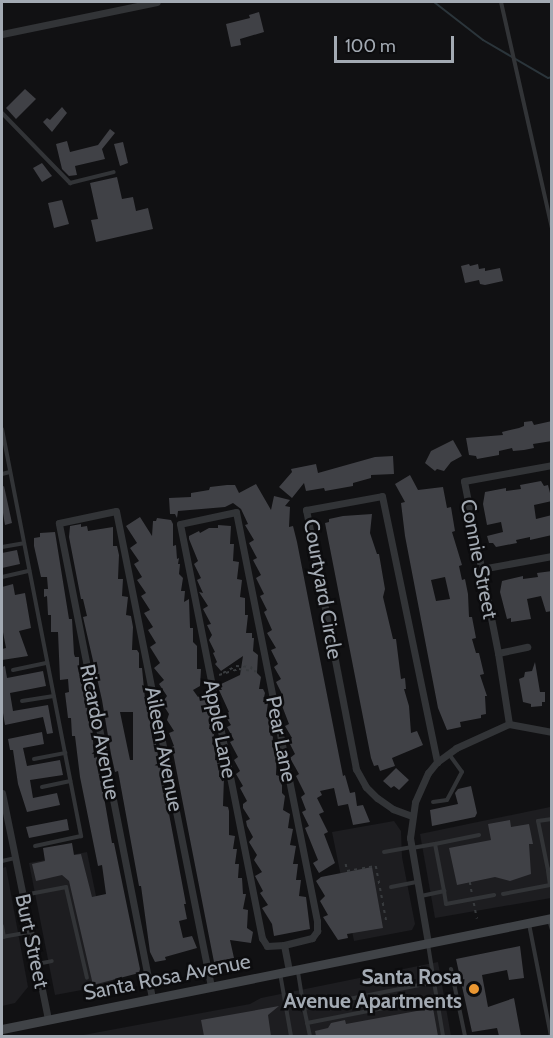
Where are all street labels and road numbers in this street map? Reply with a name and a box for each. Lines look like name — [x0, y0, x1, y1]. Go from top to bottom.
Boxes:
street label: Connie Street — [455, 497, 503, 621]
street label: Courtyard Circle — [298, 517, 348, 661]
street label: Ricardo Avenue — [75, 662, 125, 802]
street label: Apple Lane — [198, 678, 242, 780]
street label: Aileen Avenue — [140, 684, 188, 814]
street label: Pear Lane — [260, 694, 302, 784]
street label: Burt Street — [10, 892, 54, 990]
street label: Santa Rosa Avenue — [81, 948, 253, 1006]

